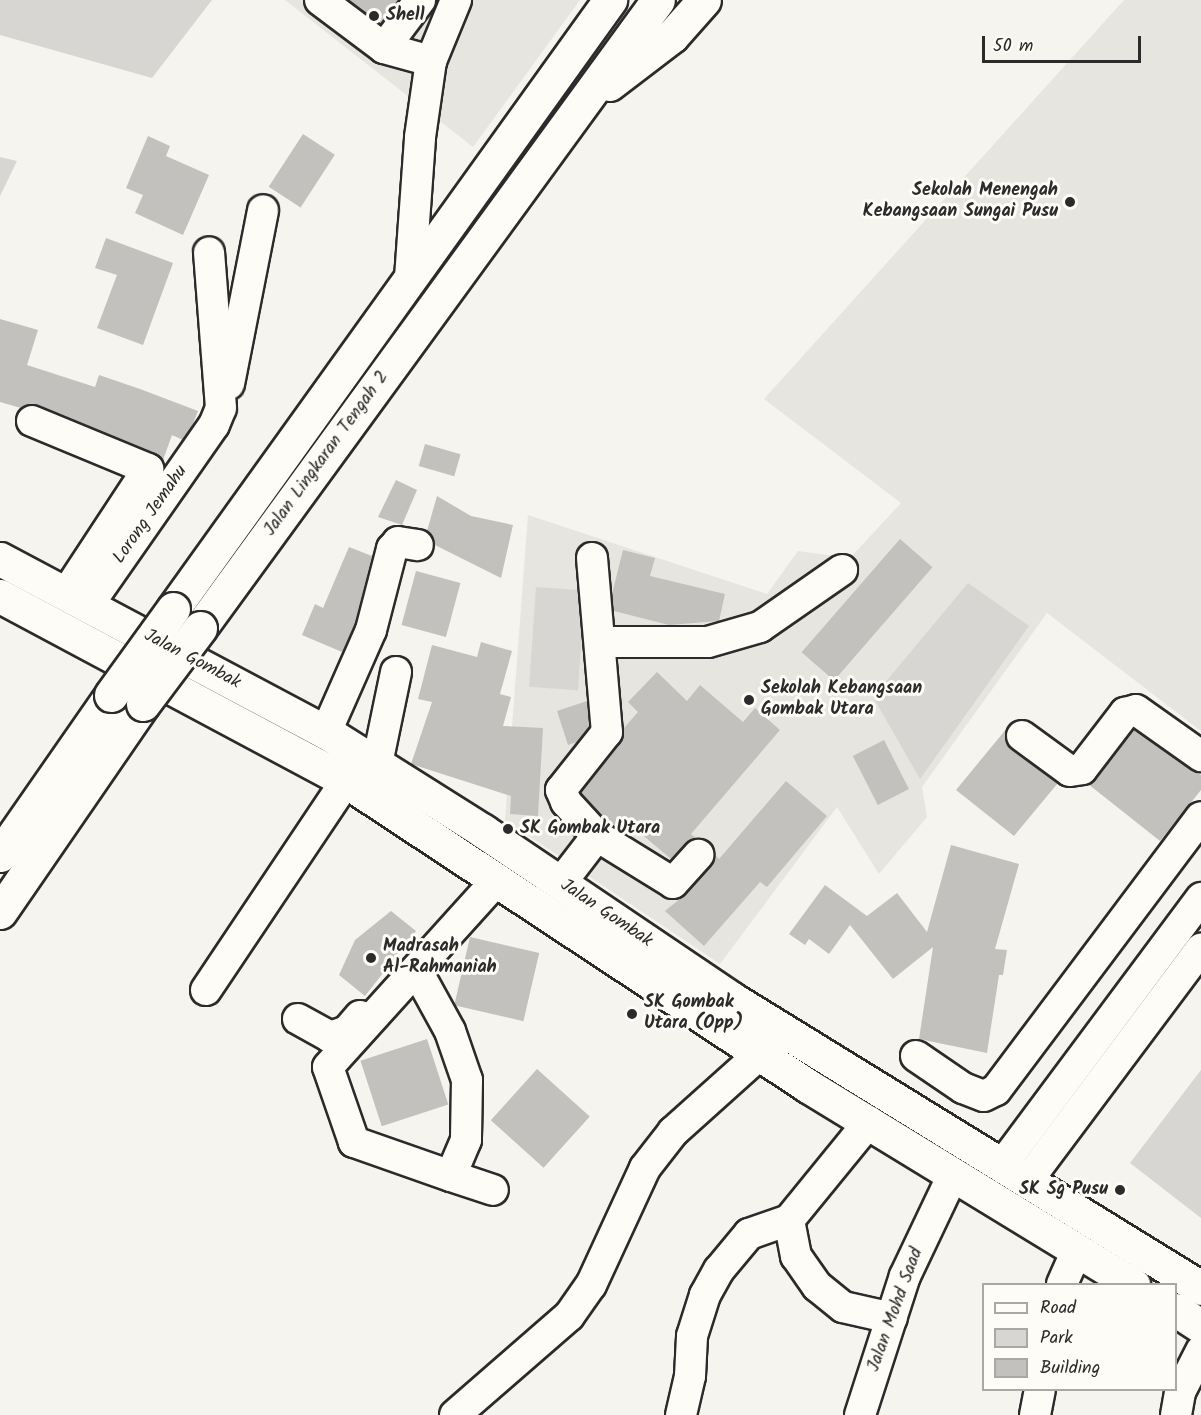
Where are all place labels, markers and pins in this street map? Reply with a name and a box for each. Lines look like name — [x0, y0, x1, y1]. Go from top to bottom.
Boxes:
place label: Shell — [386, 5, 424, 27]
marker: Shell — [367, 9, 381, 23]
place label: Sekolah Menengah Kebangsaan Sungai Pusu — [863, 181, 1058, 224]
marker: Sekolah Menengah Kebangsaan Sungai Pusu — [1063, 195, 1077, 209]
place label: Sekolah Kebangsaan Gombak Utara — [761, 679, 922, 722]
marker: Sekolah Kebangsaan Gombak Utara — [742, 693, 756, 707]
place label: SK Gombak Utara — [520, 818, 660, 840]
marker: SK Gombak Utara — [501, 822, 515, 836]
place label: Madrasah Al-Rahmaniah — [383, 937, 497, 980]
marker: Madrasah Al-Rahmaniah — [364, 951, 378, 965]
place label: SK Gombak Utara (Opp) — [644, 993, 743, 1036]
marker: SK Gombak Utara (Opp) — [625, 1007, 639, 1021]
place label: SK Sg Pusu — [1019, 1179, 1108, 1201]
marker: SK Sg Pusu — [1113, 1183, 1127, 1197]

